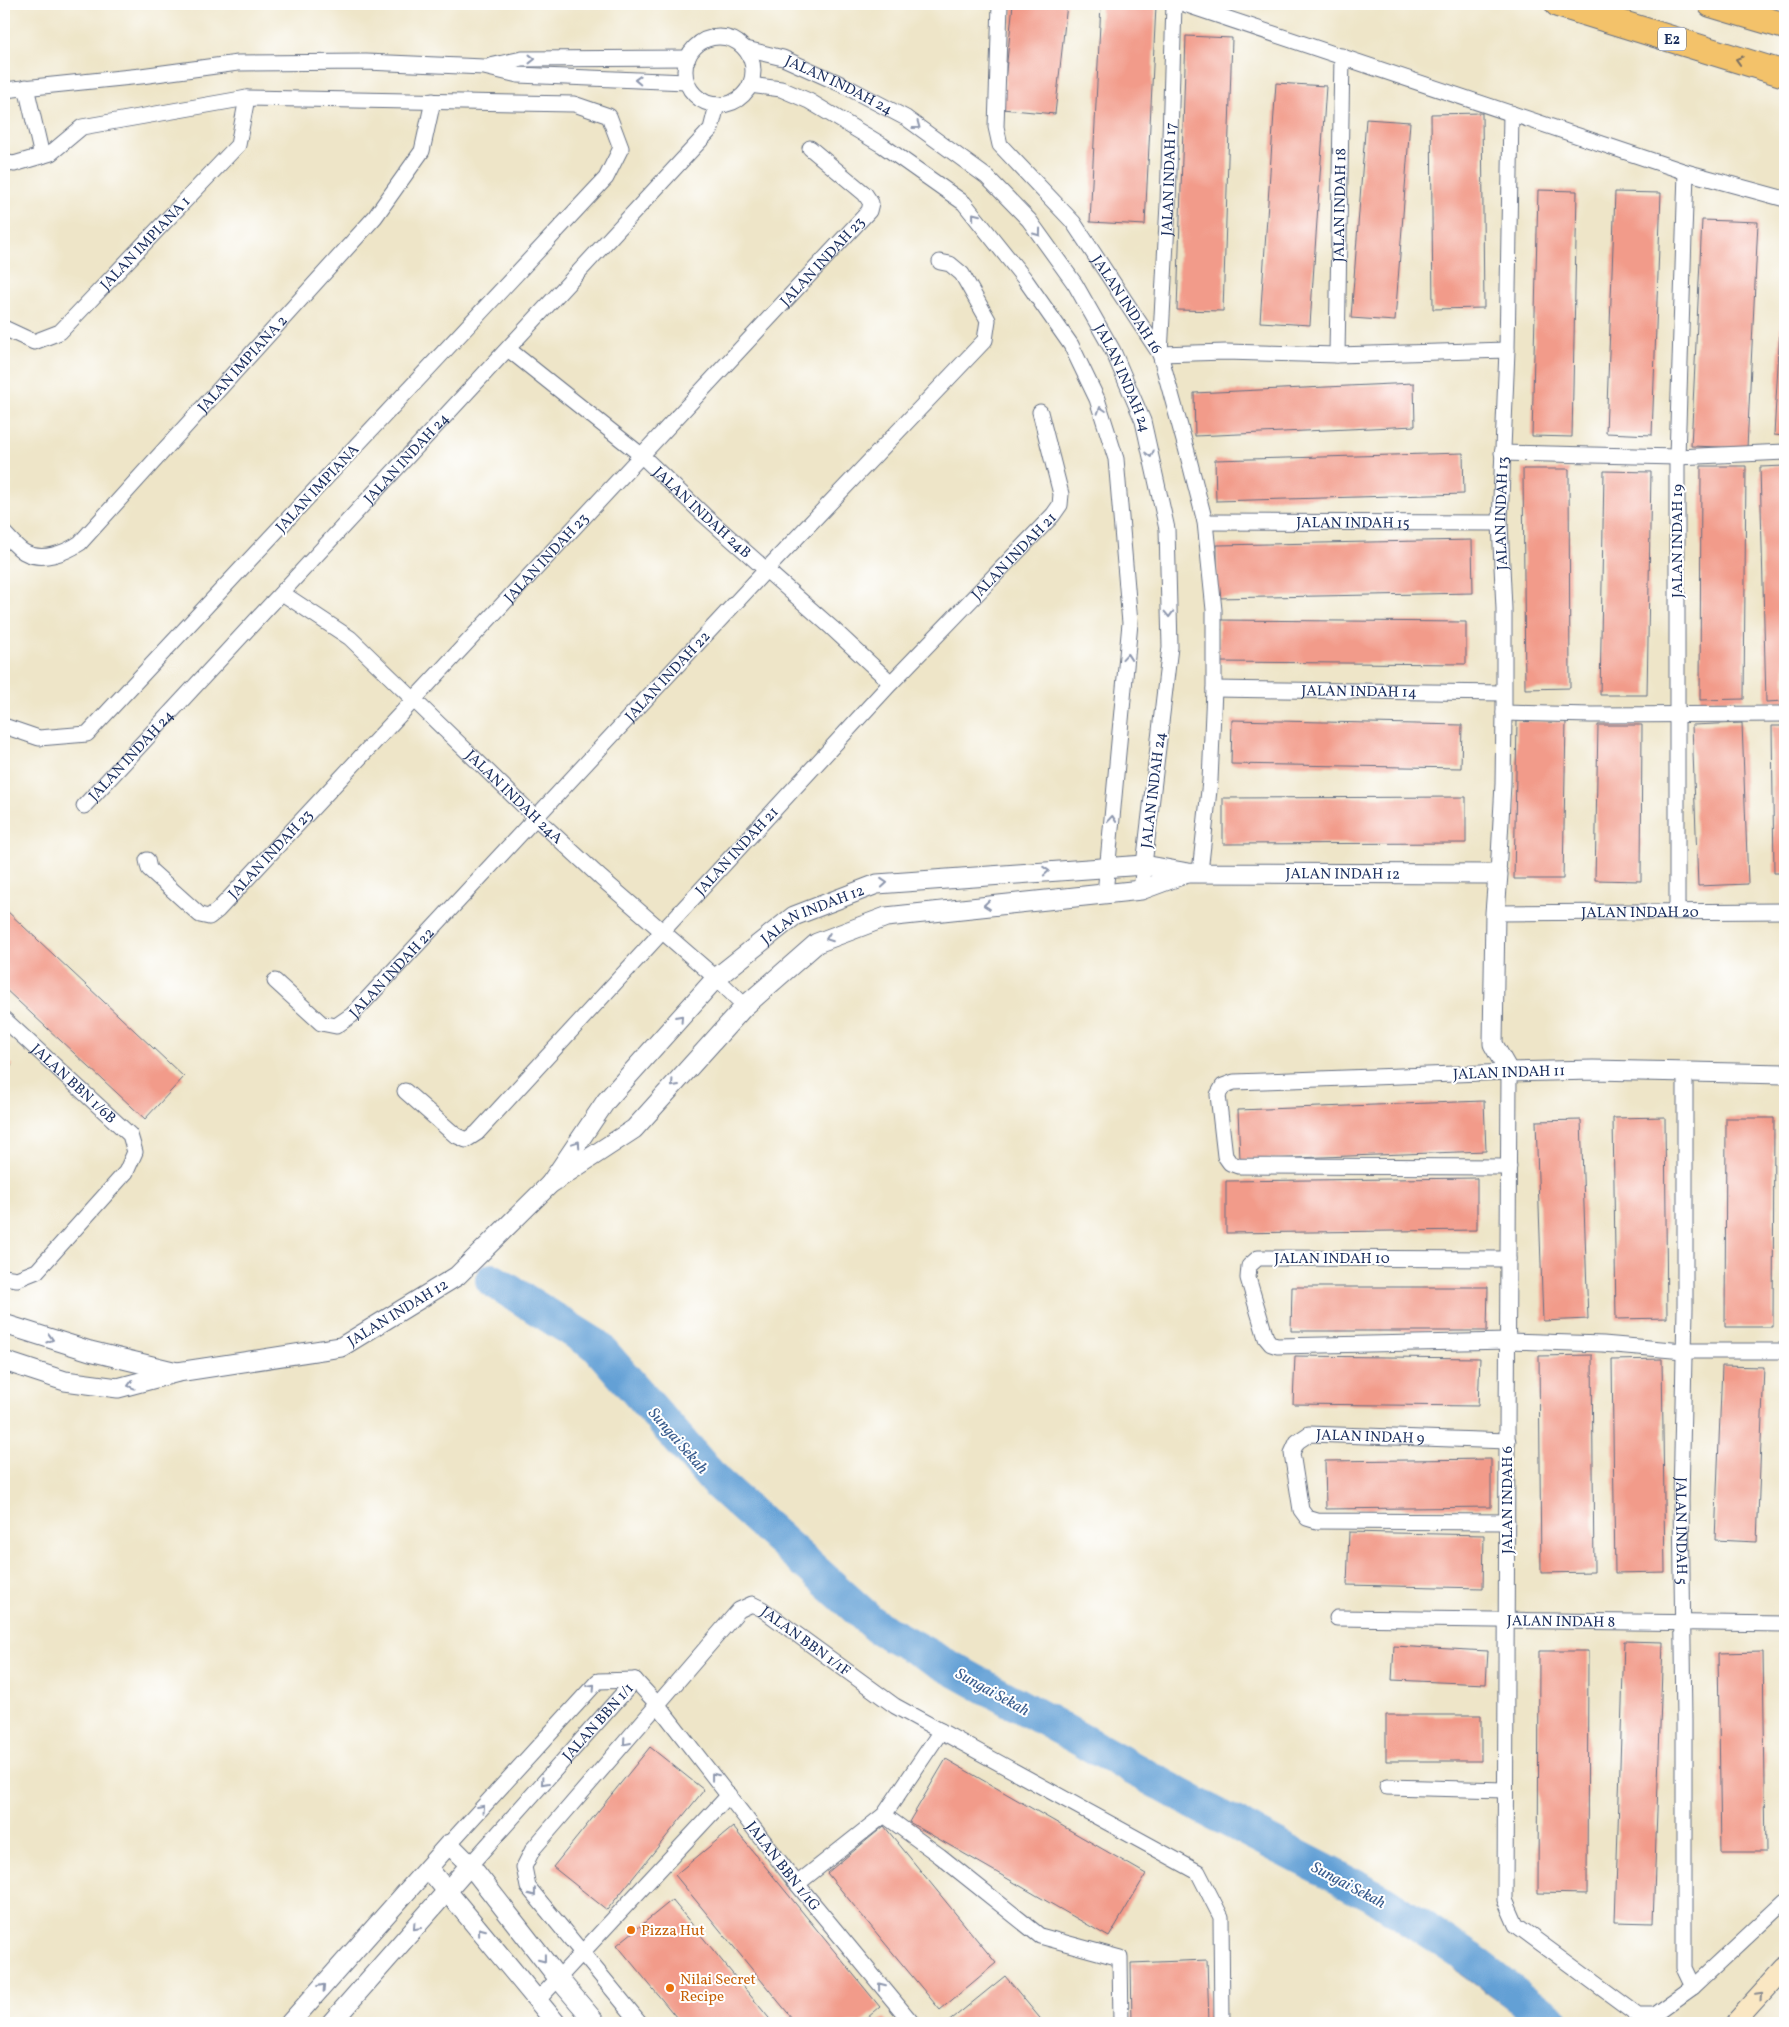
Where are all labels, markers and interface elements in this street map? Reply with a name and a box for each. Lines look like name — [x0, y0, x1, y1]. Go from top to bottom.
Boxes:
road number: E2 — [1658, 28, 1686, 50]
street label: JALAN INDAH 24 — [781, 51, 896, 121]
one-way arrow — [528, 54, 536, 64]
one-way arrow — [1735, 55, 1743, 65]
one-way arrow — [633, 74, 641, 85]
one-way arrow — [911, 120, 921, 129]
street label: JALAN INDAH 17 — [1157, 122, 1182, 237]
street label: JALAN INDAH 18 — [1330, 148, 1352, 262]
street label: JALAN IMPIANA 1 — [96, 192, 196, 296]
street label: JALAN INDAH 23 — [776, 213, 870, 312]
one-way arrow — [972, 213, 980, 222]
one-way arrow — [1032, 227, 1041, 237]
street label: JALAN INDAH 16 — [1086, 252, 1166, 358]
street label: JALAN IMPIANA 2 — [194, 311, 293, 418]
street label: JALAN INDAH 24 — [1088, 321, 1154, 435]
one-way arrow — [1096, 406, 1106, 415]
street label: JALAN INDAH 24 — [360, 409, 455, 509]
street label: JALAN IMPIANA — [272, 440, 365, 538]
one-way arrow — [1144, 449, 1155, 458]
street label: JALAN INDAH 13 — [1491, 456, 1515, 571]
street label: JALAN INDAH 24B — [648, 463, 755, 564]
street label: JALAN INDAH 19 — [1668, 484, 1689, 598]
street label: JALAN INDAH 21 — [968, 508, 1062, 605]
street label: JALAN INDAH 23 — [500, 509, 594, 608]
street label: JALAN INDAH 15 — [1296, 513, 1410, 535]
one-way arrow — [1164, 611, 1175, 619]
street label: JALAN INDAH 22 — [621, 627, 716, 727]
one-way arrow — [1121, 652, 1132, 660]
street label: JALAN INDAH 14 — [1301, 681, 1417, 704]
street label: JALAN INDAH 24 — [84, 706, 180, 807]
street label: JALAN INDAH 24 — [1137, 731, 1172, 850]
street label: JALAN INDAH 24A — [460, 746, 567, 850]
street label: JALAN INDAH 21 — [691, 803, 784, 901]
street label: JALAN INDAH 23 — [224, 805, 318, 905]
one-way arrow — [1107, 814, 1118, 822]
street label: JALAN INDAH 12 — [1286, 864, 1400, 886]
one-way arrow — [1043, 866, 1051, 877]
one-way arrow — [881, 878, 889, 889]
street label: JALAN INDAH 12 — [757, 881, 868, 950]
one-way arrow — [983, 899, 991, 910]
street label: JALAN INDAH 20 — [1581, 903, 1699, 924]
street label: JALAN INDAH 22 — [345, 924, 440, 1023]
one-way arrow — [826, 932, 834, 942]
one-way arrow — [674, 1015, 683, 1024]
street label: JALAN BBN 1/6B — [26, 1040, 120, 1129]
street label: JALAN INDAH 11 — [1453, 1061, 1565, 1086]
one-way arrow — [671, 1079, 680, 1088]
one-way arrow — [571, 1140, 580, 1149]
street label: JALAN INDAH 10 — [1274, 1249, 1390, 1270]
street label: JALAN INDAH 12 — [344, 1275, 453, 1352]
one-way arrow — [46, 1333, 54, 1343]
one-way arrow — [127, 1379, 136, 1390]
water label: Sungai Sekah — [642, 1403, 713, 1479]
street label: JALAN INDAH 9 — [1316, 1425, 1425, 1450]
street label: JALAN INDAH 6 — [1498, 1446, 1519, 1554]
street label: JALAN INDAH 5 — [1669, 1477, 1691, 1585]
street label: JALAN BBN 1/1F — [756, 1602, 854, 1682]
street label: JALAN INDAH 8 — [1507, 1611, 1615, 1634]
water label: Sungai Sekah — [951, 1663, 1033, 1722]
street label: JALAN BBN 1/1 — [558, 1679, 639, 1766]
one-way arrow — [586, 1684, 595, 1693]
one-way arrow — [622, 1736, 631, 1745]
one-way arrow — [712, 1773, 720, 1782]
one-way arrow — [541, 1777, 550, 1786]
one-way arrow — [476, 1804, 485, 1813]
street label: JALAN BBN 1/1G — [740, 1818, 824, 1916]
water label: Sungai Sekah — [1307, 1857, 1389, 1915]
one-way arrow — [528, 1887, 537, 1896]
one-way arrow — [413, 1921, 422, 1930]
place label: Pizza Hut — [641, 1921, 705, 1942]
marker: Pizza Hut — [625, 1924, 637, 1936]
one-way arrow — [479, 1928, 487, 1937]
one-way arrow — [538, 1953, 546, 1962]
place label: Nilai Secret Recipe — [680, 1970, 756, 2008]
marker: Nilai Secret Recipe — [664, 1982, 676, 1994]
one-way arrow — [877, 1982, 886, 1991]
one-way arrow — [316, 1983, 325, 1992]
one-way arrow — [1754, 1992, 1763, 2001]

